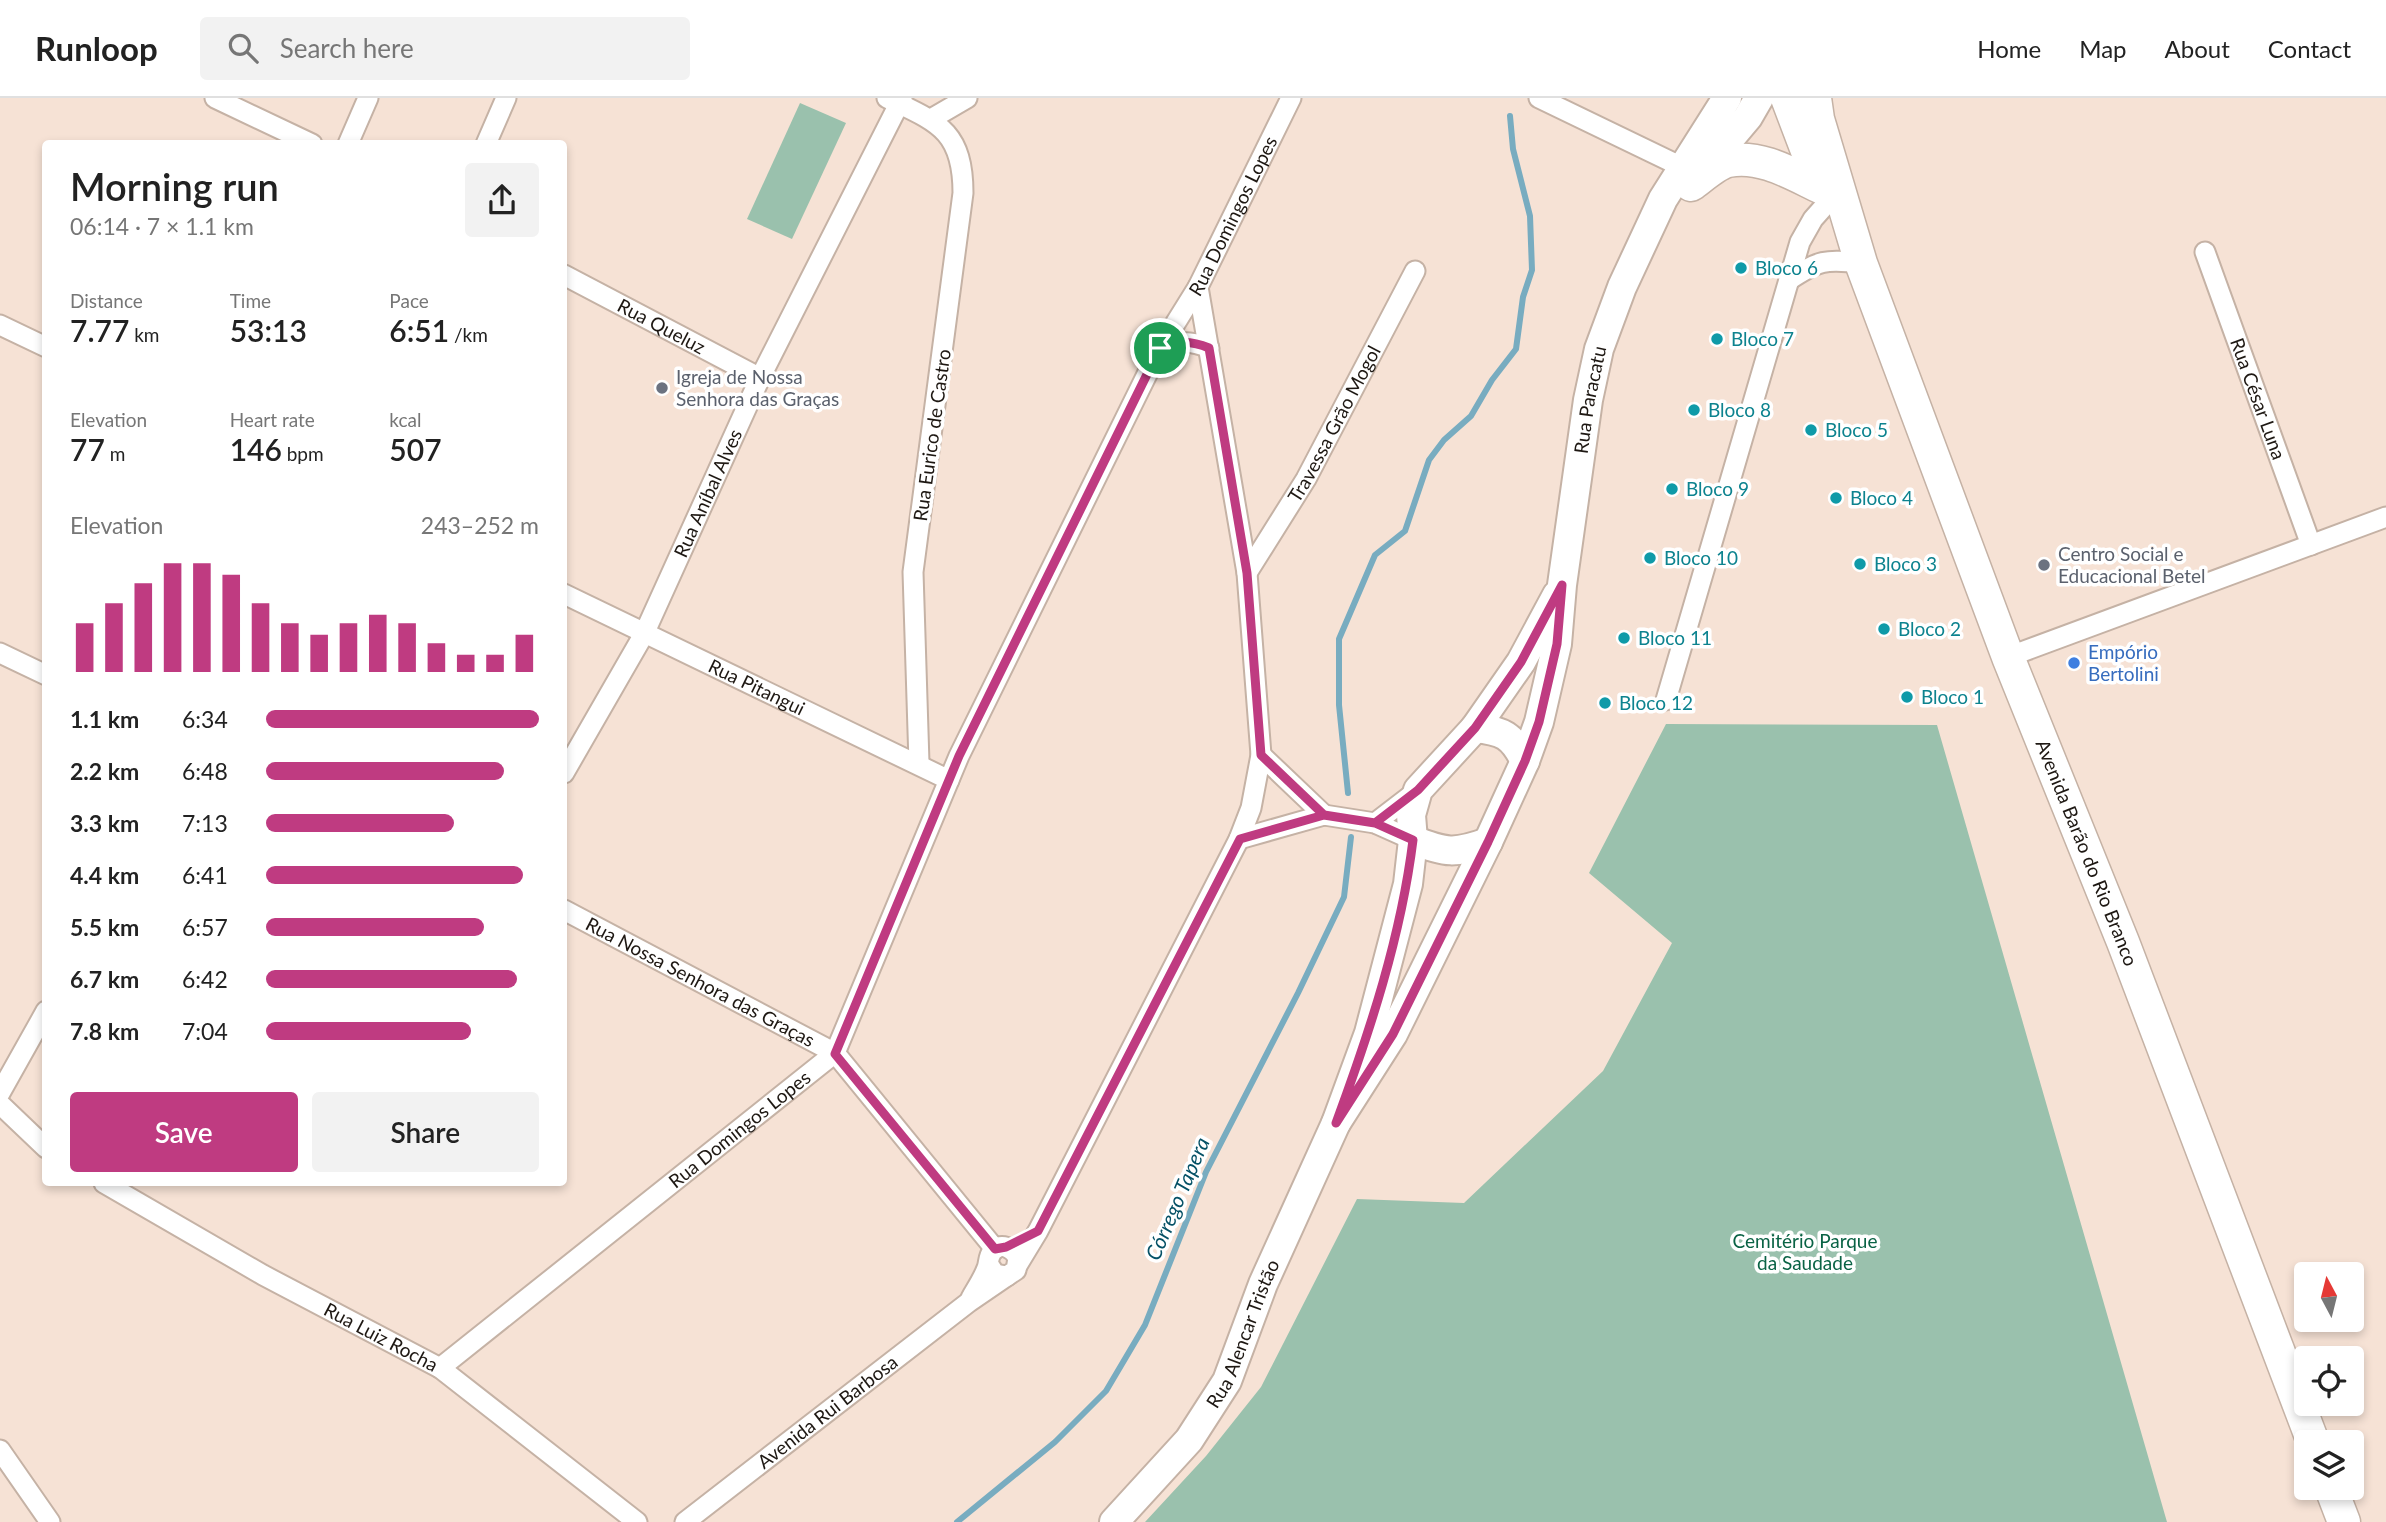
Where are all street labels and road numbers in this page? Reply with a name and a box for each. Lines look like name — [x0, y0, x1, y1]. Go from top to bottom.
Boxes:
street label: Rua Domingos Lopes — [1184, 132, 1281, 300]
street label: Rua Queluz — [614, 293, 709, 358]
street label: Rua César Luna — [2226, 334, 2291, 463]
street label: Travessa Grão Mogol — [1282, 341, 1385, 506]
street label: Rua Paracatu — [1569, 344, 1610, 455]
street label: Rua Eurico de Castro — [908, 347, 955, 522]
street label: Rua Aníbal Alves — [668, 425, 746, 561]
street label: Rua Pitangui — [705, 654, 809, 720]
street label: Avenida Barão do Rio Branco — [2031, 736, 2143, 969]
street label: Rua Nossa Senhora das Graças — [582, 912, 819, 1051]
street label: Rua Domingos Lopes — [664, 1065, 815, 1192]
street label: Rua Alencar Tristão — [1201, 1256, 1284, 1412]
street label: Rua Luiz Rocha — [320, 1297, 442, 1376]
street label: Avenida Rui Barbosa — [752, 1350, 902, 1473]

